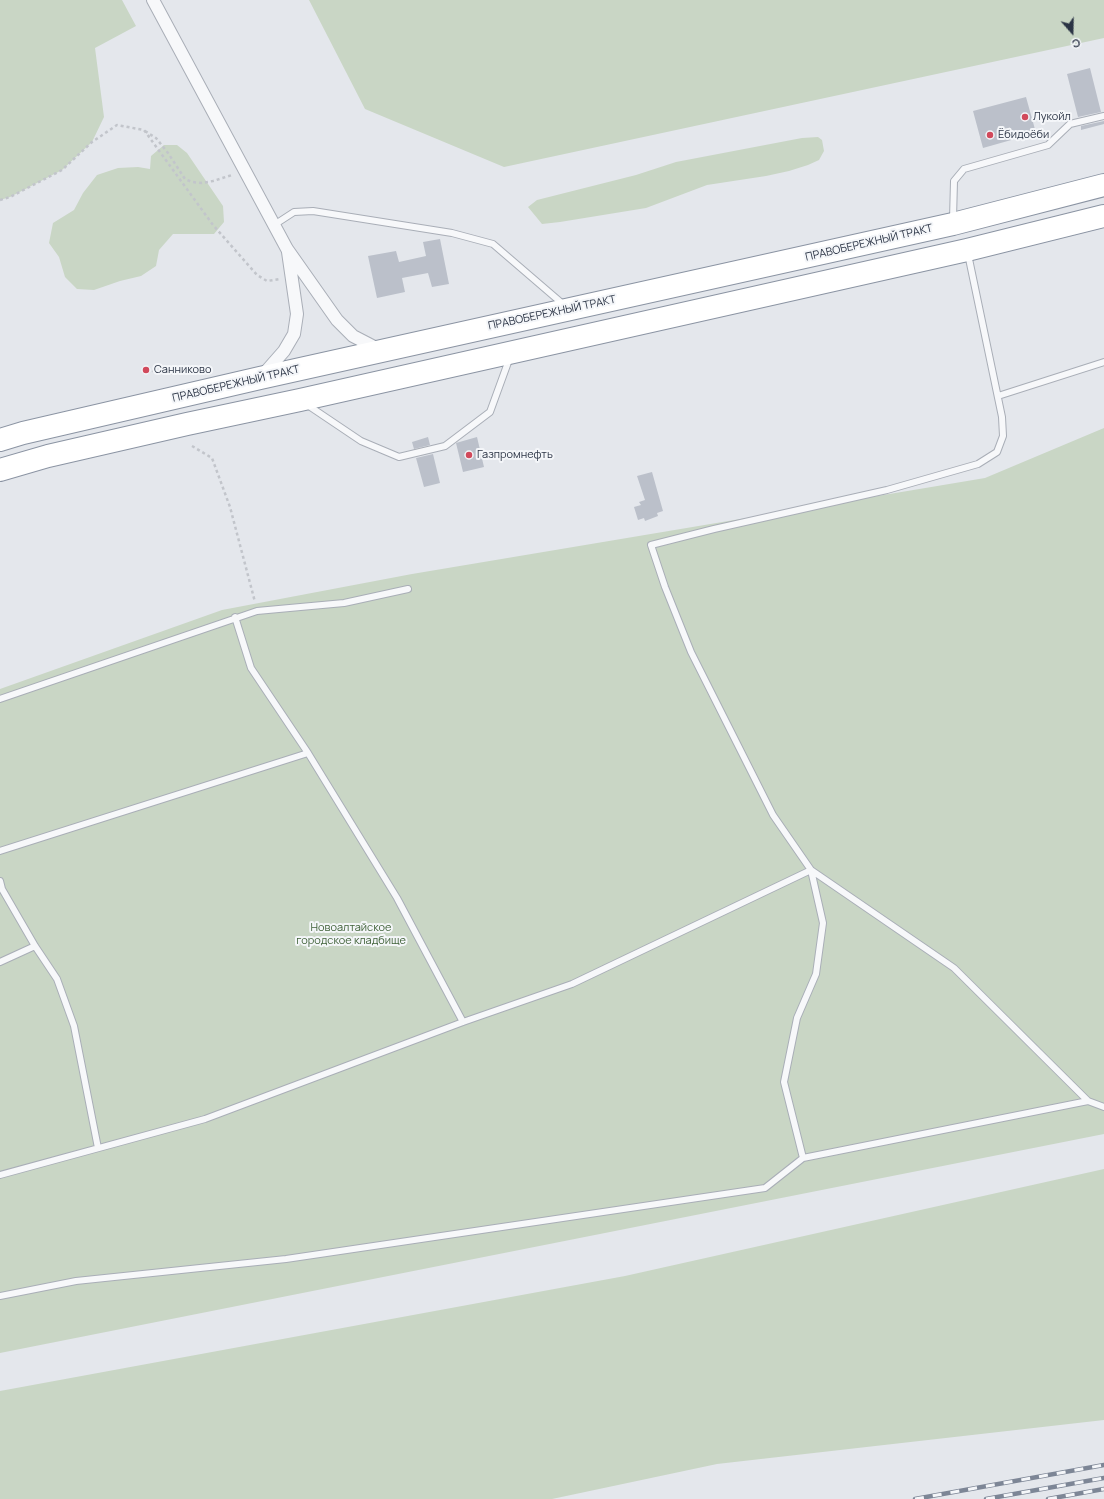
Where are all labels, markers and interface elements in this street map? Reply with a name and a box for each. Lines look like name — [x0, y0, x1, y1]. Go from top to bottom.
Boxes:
north arrow — [1052, 12, 1092, 52]
text: С — [1070, 35, 1083, 52]
place label: Лукойл — [1033, 110, 1071, 124]
marker: Лукойл — [1020, 112, 1030, 122]
place label: Ёбидоёби — [998, 128, 1049, 142]
marker: Ёбидоёби — [985, 130, 995, 140]
street label: ПРАВОБЕРЕЖНЫЙ ТРАКТ — [804, 222, 934, 264]
street label: ПРАВОБЕРЕЖНЫЙ ТРАКТ — [487, 293, 617, 333]
place label: Санниково — [154, 363, 211, 377]
street label: ПРАВОБЕРЕЖНЫЙ ТРАКТ — [171, 363, 301, 405]
marker: Санниково — [141, 365, 151, 375]
place label: Газпромнефть — [477, 448, 553, 462]
marker: Газпромнефть — [464, 450, 474, 460]
park label: Новоалтайское городское кладбище — [296, 921, 406, 947]

